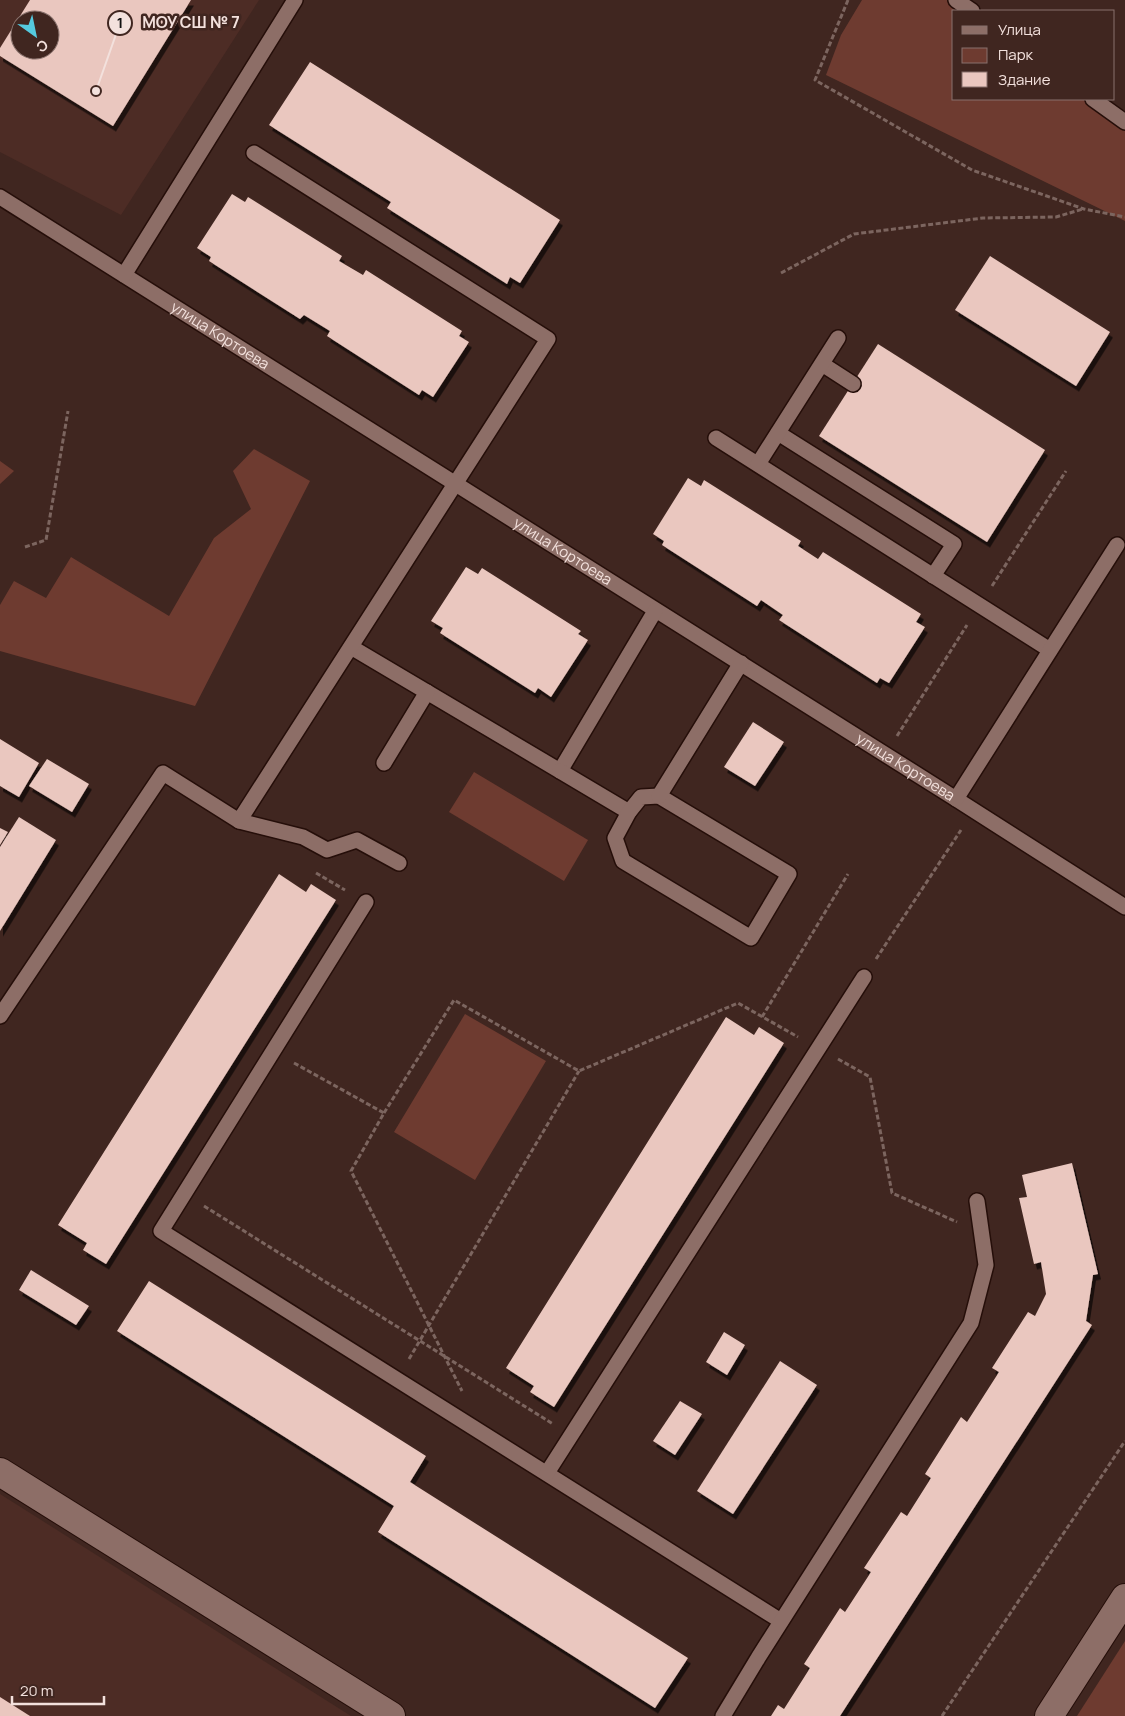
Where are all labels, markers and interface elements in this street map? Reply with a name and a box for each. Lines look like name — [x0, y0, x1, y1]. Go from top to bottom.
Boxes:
callout: МОУ СШ № 7 — [107, 7, 250, 38]
north arrow — [10, 10, 60, 60]
legend — [952, 10, 1115, 100]
text: МОУ СШ № 7 — [142, 11, 240, 33]
text: 1 — [117, 12, 123, 33]
text: Улица — [998, 19, 1041, 40]
text: С — [33, 36, 52, 57]
text: Парк — [998, 44, 1034, 65]
text: Здание — [998, 69, 1051, 90]
street label: улица Кортоева — [167, 296, 274, 374]
street label: улица Кортоева — [510, 512, 616, 590]
street label: улица Кортоева — [852, 728, 959, 806]
scale bar — [12, 1674, 105, 1706]
text: 20 m — [20, 1680, 53, 1701]

